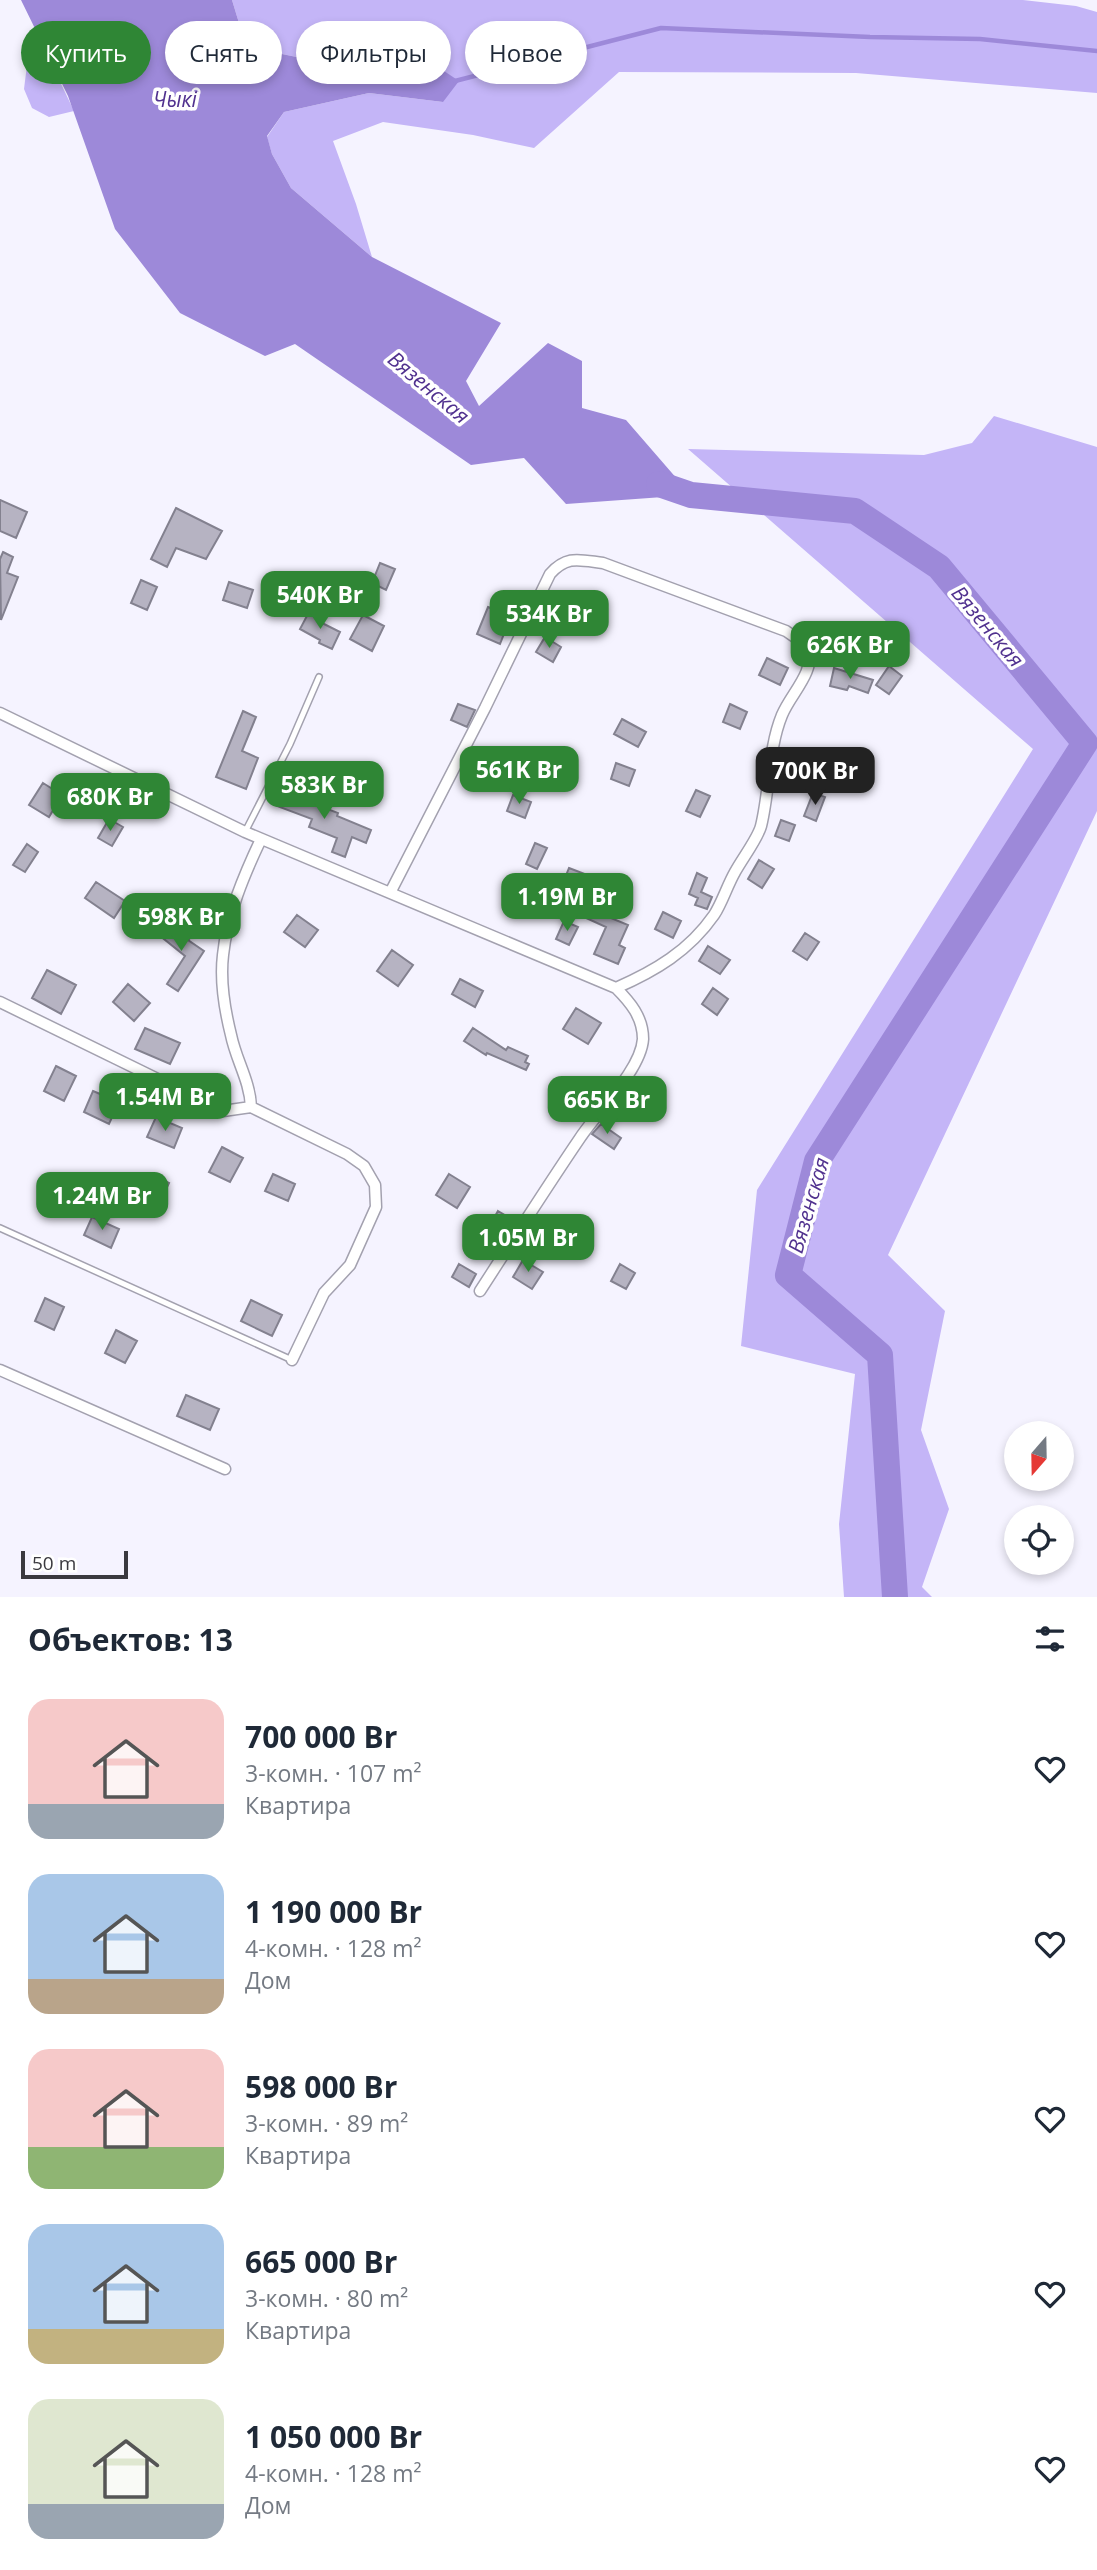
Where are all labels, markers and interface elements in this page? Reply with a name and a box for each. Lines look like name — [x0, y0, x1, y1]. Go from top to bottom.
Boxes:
chip: Купить — [21, 21, 151, 84]
chip: Снять — [165, 21, 282, 84]
chip: Фильтры — [296, 21, 451, 84]
chip: Новое — [465, 21, 587, 84]
water label: Чыкі — [153, 85, 198, 113]
water label: Вязенская — [382, 345, 476, 429]
pin: 540K Br — [255, 572, 385, 631]
text: 540K Br — [277, 578, 363, 610]
water label: Вязенская — [946, 579, 1030, 673]
pin: 534K Br — [484, 590, 614, 650]
text: 534K Br — [506, 597, 592, 629]
pin: 626K Br — [785, 622, 915, 681]
text: 626K Br — [807, 628, 893, 660]
pin: 561K Br — [454, 746, 584, 806]
pin: 700K Br — [750, 748, 880, 807]
text: 561K Br — [476, 753, 562, 785]
text: 700K Br — [772, 754, 858, 786]
pin: 583K Br — [259, 762, 389, 821]
text: 583K Br — [281, 768, 367, 800]
pin: 680K Br — [45, 774, 175, 833]
text: 680K Br — [67, 780, 153, 812]
pin: 1.19M Br — [495, 874, 639, 933]
text: 1.19M Br — [517, 880, 617, 912]
pin: 598K Br — [116, 894, 246, 953]
text: 598K Br — [138, 900, 224, 932]
pin: 1.54M Br — [93, 1074, 237, 1133]
pin: 665K Br — [542, 1076, 672, 1136]
text: 1.54M Br — [115, 1080, 215, 1112]
text: 665K Br — [564, 1083, 650, 1115]
water label: Вязенская — [781, 1154, 835, 1256]
pin: 1.24M Br — [30, 1172, 174, 1232]
text: 1.24M Br — [52, 1179, 152, 1211]
pin: 1.05M Br — [456, 1214, 600, 1274]
text: 1.05M Br — [478, 1221, 578, 1253]
north arrow — [1004, 1421, 1074, 1491]
map controls — [1004, 1421, 1074, 1575]
button: locate — [1004, 1505, 1074, 1575]
scale bar — [21, 1548, 128, 1580]
text: 50 m — [32, 1550, 76, 1576]
text: Объектов: 13 — [28, 1619, 233, 1660]
icon: filters — [1031, 1620, 1069, 1658]
text: 700 000 Br — [245, 1716, 397, 1757]
icon: home — [84, 1727, 168, 1811]
icon: heart — [1031, 1750, 1069, 1788]
text: 3-комн. · 107 m² — [245, 1757, 421, 1789]
text: Квартира — [245, 1789, 351, 1821]
text: 1 190 000 Br — [245, 1891, 422, 1932]
icon: home — [84, 1902, 168, 1986]
icon: heart — [1031, 1925, 1069, 1963]
text: 4-комн. · 128 m² — [245, 1932, 421, 1964]
text: Дом — [245, 1964, 291, 1996]
text: 598 000 Br — [245, 2066, 397, 2107]
icon: home — [84, 2077, 168, 2161]
icon: heart — [1031, 2100, 1069, 2138]
text: 3-комн. · 89 m² — [245, 2107, 408, 2139]
text: Квартира — [245, 2139, 351, 2171]
text: 665 000 Br — [245, 2241, 397, 2282]
icon: home — [84, 2252, 168, 2336]
icon: heart — [1031, 2275, 1069, 2313]
text: 3-комн. · 80 m² — [245, 2282, 408, 2314]
text: Квартира — [245, 2314, 351, 2346]
text: 1 050 000 Br — [245, 2416, 422, 2457]
icon: home — [84, 2427, 168, 2511]
icon: heart — [1031, 2450, 1069, 2488]
text: 4-комн. · 128 m² — [245, 2457, 421, 2489]
text: Дом — [245, 2489, 291, 2521]

